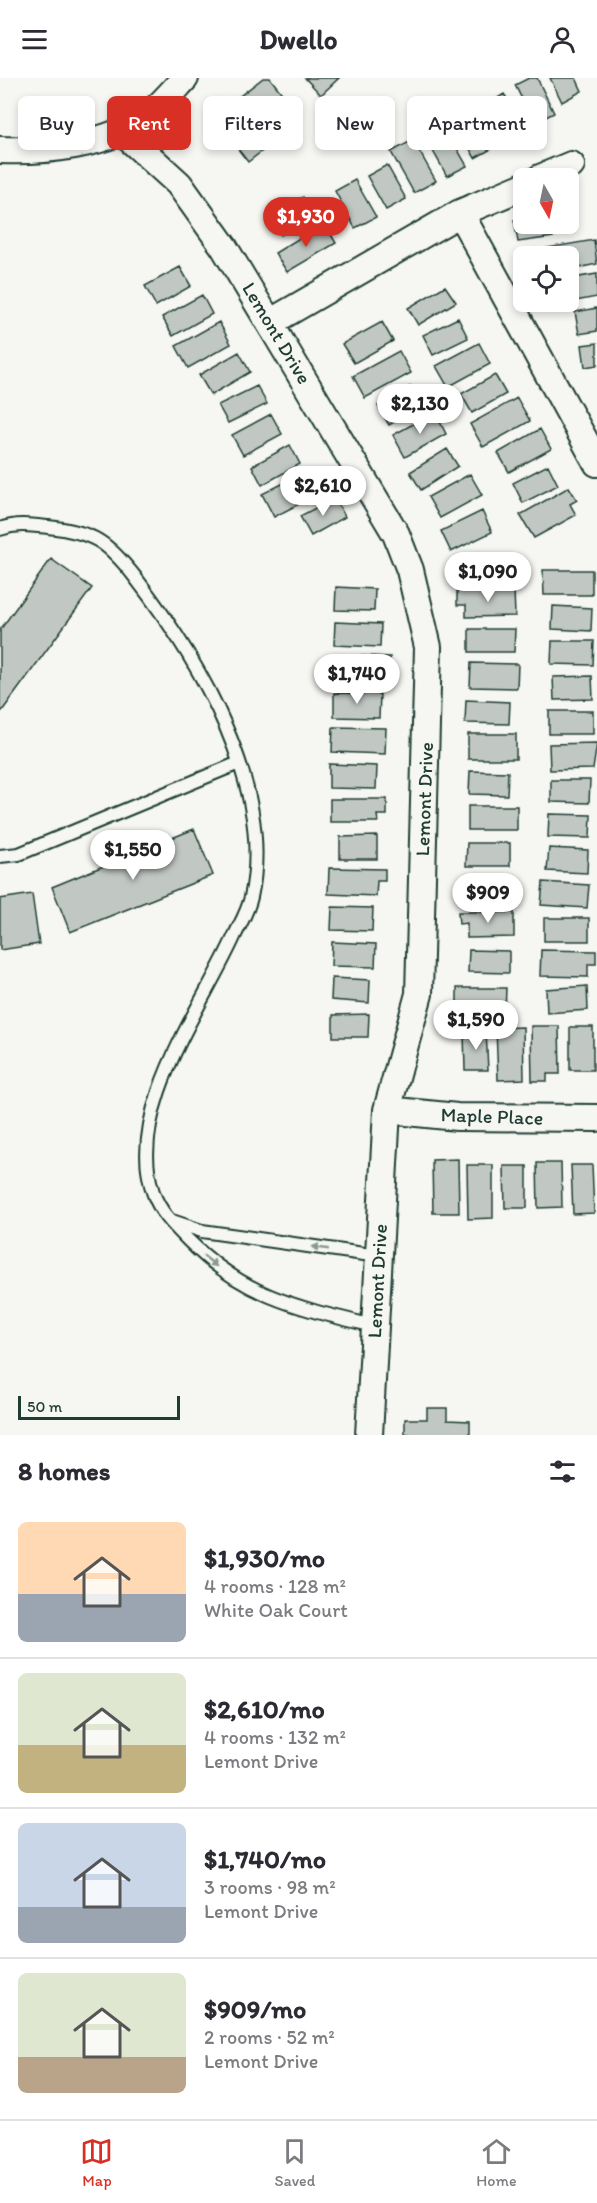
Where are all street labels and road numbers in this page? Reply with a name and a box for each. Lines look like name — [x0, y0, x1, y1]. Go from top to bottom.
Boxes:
street label: Lemont Drive — [237, 278, 317, 388]
street label: Lemont Drive — [410, 741, 438, 857]
street label: Maple Place — [440, 1102, 544, 1130]
street label: Lemont Drive — [362, 1223, 392, 1339]

